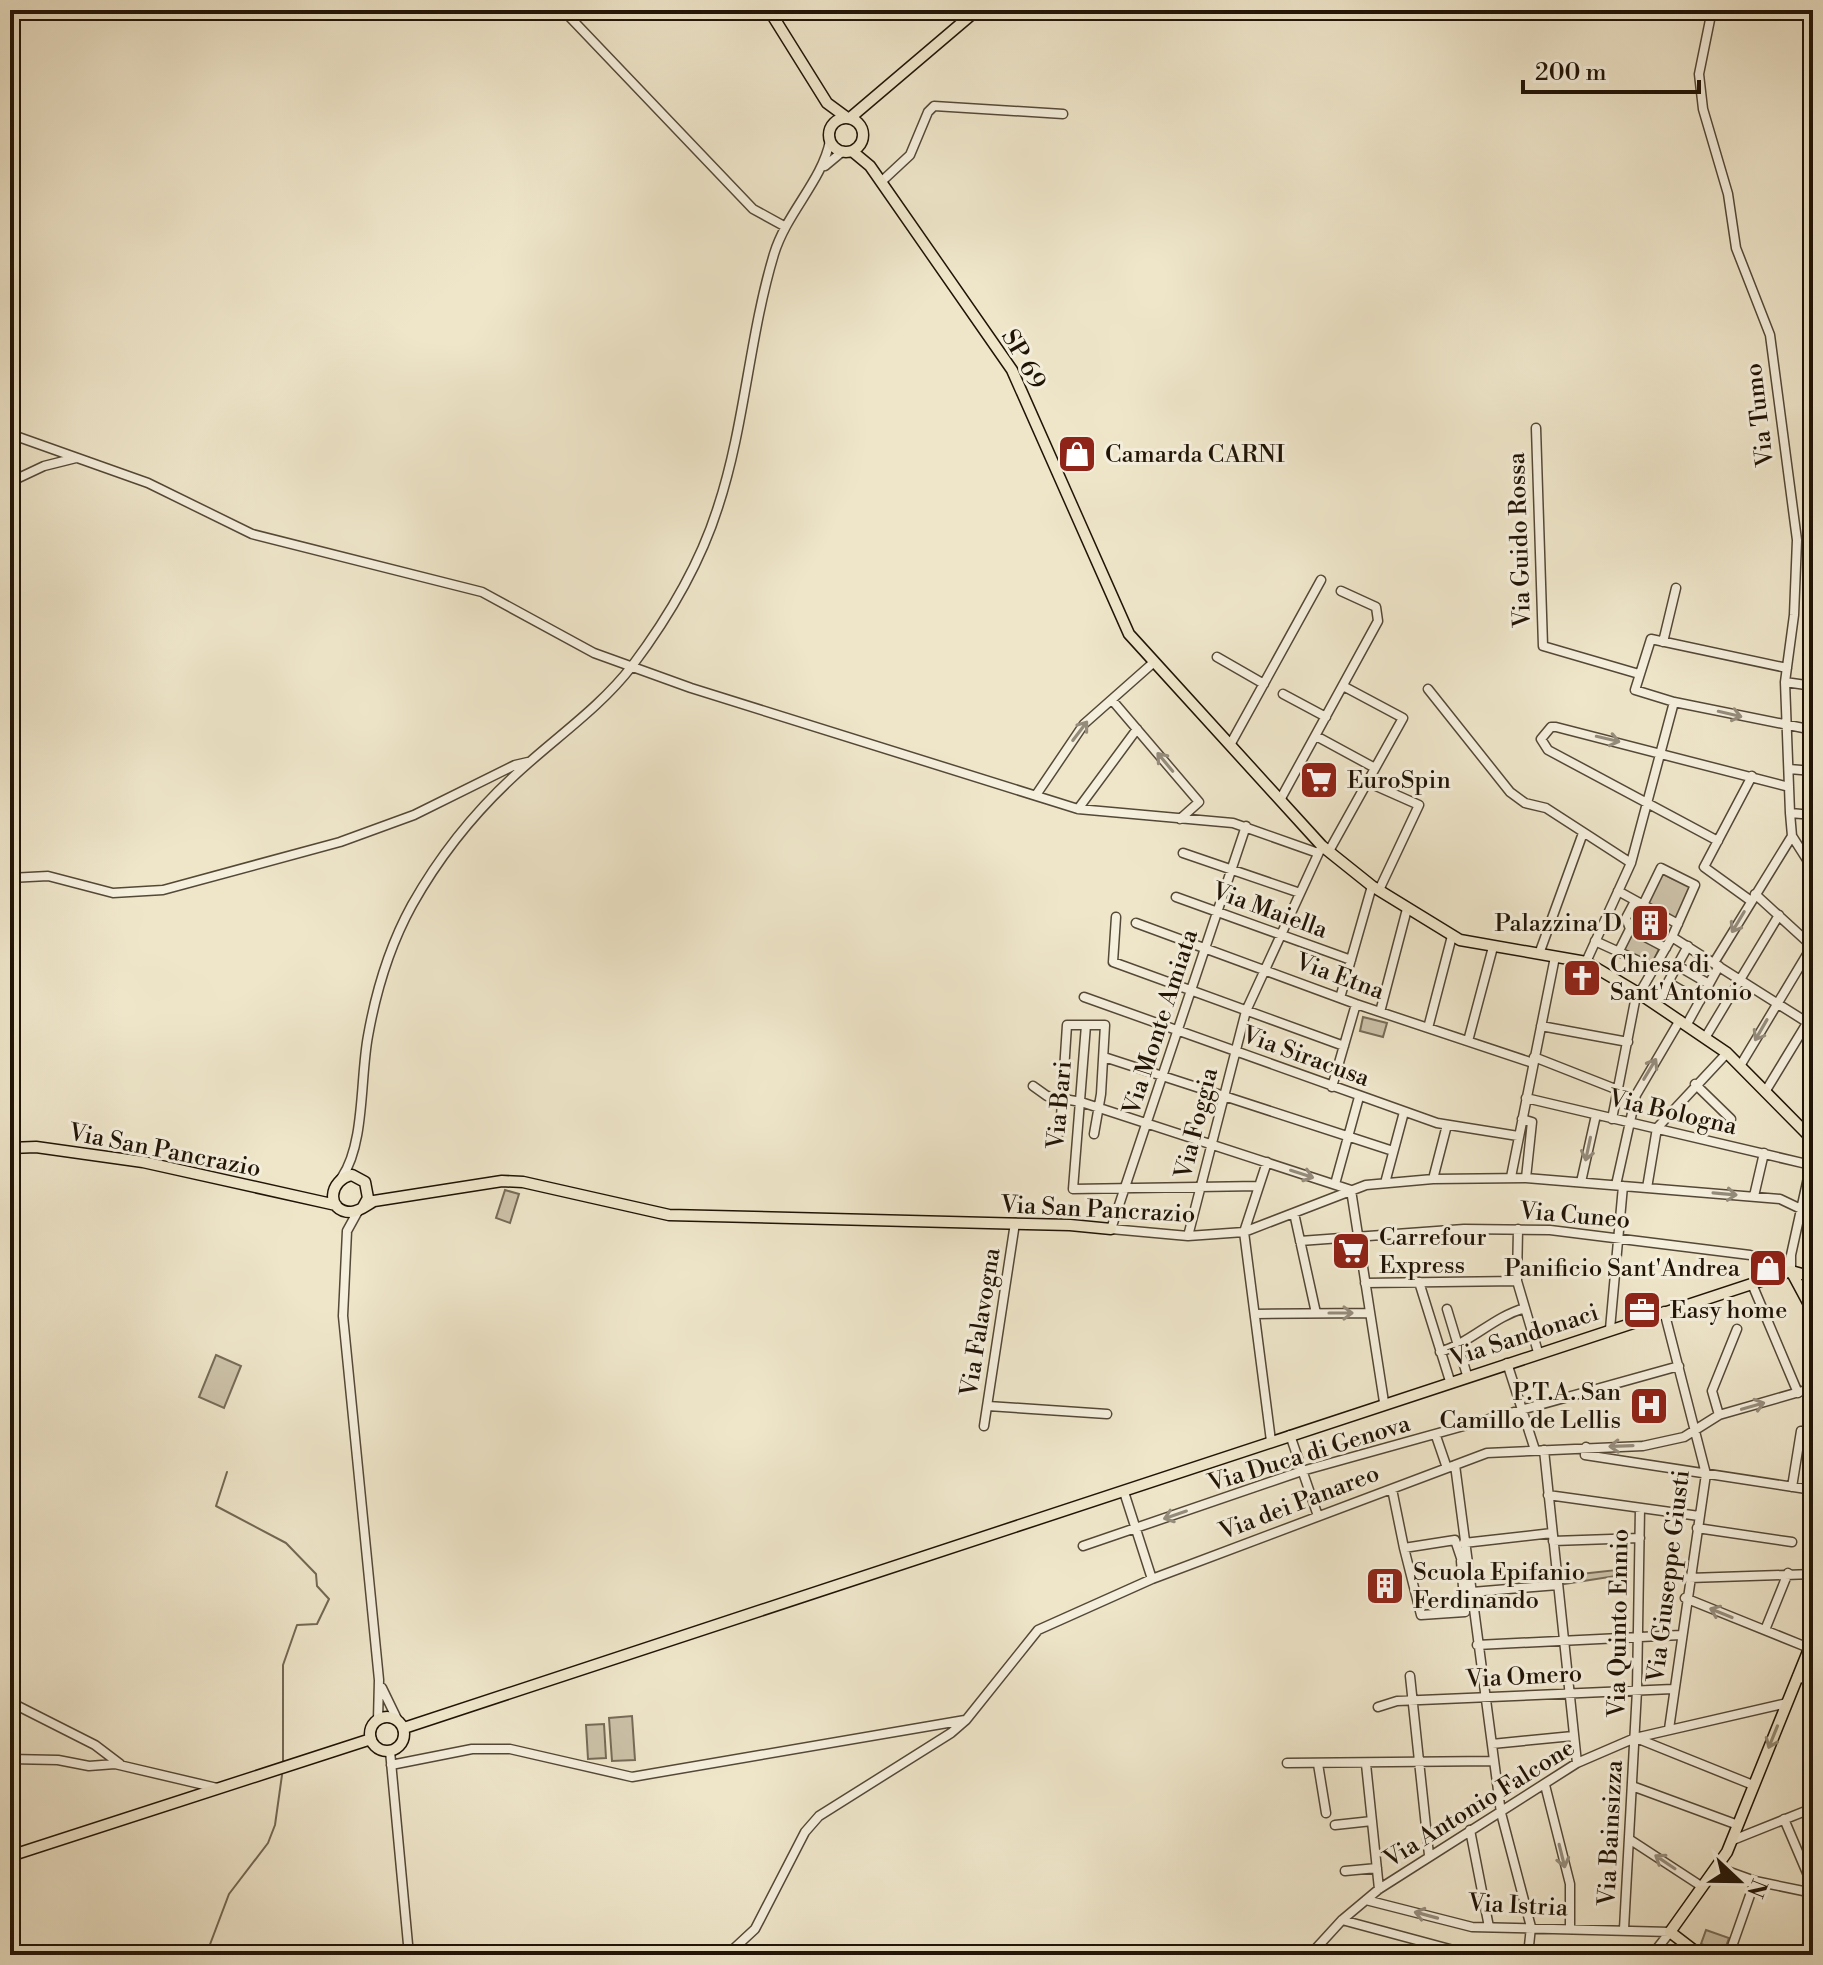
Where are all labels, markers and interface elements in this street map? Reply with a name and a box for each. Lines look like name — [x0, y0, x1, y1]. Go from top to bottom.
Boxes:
scale bar — [1523, 44, 1699, 94]
text: 200 m — [1535, 58, 1606, 88]
street label: SP 69 — [994, 324, 1052, 395]
street label: Via Tumo — [1739, 361, 1781, 469]
shop icon: Camarda CARNI — [1056, 433, 1098, 475]
place label: Camarda CARNI — [1105, 440, 1285, 470]
street label: Via Guido Rossa — [1502, 451, 1538, 629]
one-way arrow — [1717, 707, 1743, 722]
one-way arrow — [1071, 721, 1088, 742]
one-way arrow — [1594, 732, 1620, 747]
one-way arrow — [1156, 752, 1174, 773]
supermarket icon: EuroSpin — [1298, 759, 1340, 801]
place label: EuroSpin — [1347, 766, 1451, 796]
street label: Via Maiella — [1207, 876, 1332, 946]
building icon: Palazzina D — [1629, 902, 1671, 944]
place label: Palazzina D — [1494, 909, 1622, 939]
one-way arrow — [1730, 910, 1746, 933]
street label: Via Monte Amiata — [1116, 925, 1205, 1120]
street label: Via Etna — [1290, 947, 1389, 1007]
place label: Chiesa di Sant'Antonio — [1610, 950, 1752, 1008]
church icon: Chiesa di Sant'Antonio — [1561, 957, 1603, 999]
one-way arrow — [1753, 1018, 1769, 1041]
street label: Via Siracusa — [1237, 1020, 1374, 1094]
one-way arrow — [1642, 1058, 1658, 1081]
street label: Via Bari — [1041, 1060, 1079, 1152]
street label: Via Foggia — [1168, 1064, 1225, 1183]
street label: Via Bologna — [1605, 1083, 1741, 1142]
street label: Via San Pancrazio — [65, 1117, 263, 1184]
one-way arrow — [1580, 1135, 1595, 1161]
one-way arrow — [1289, 1167, 1314, 1182]
one-way arrow — [1711, 1187, 1738, 1202]
street label: Via San Pancrazio — [999, 1190, 1196, 1230]
street label: Via Cuneo — [1517, 1196, 1631, 1236]
place label: Carrefour Express — [1379, 1223, 1487, 1281]
supermarket icon: Carrefour Express — [1330, 1230, 1372, 1272]
street label: Via Falavogna — [954, 1245, 1008, 1400]
shop icon: Panificio Sant'Andrea — [1747, 1247, 1789, 1289]
place label: Panificio Sant'Andrea — [1504, 1254, 1741, 1284]
office icon: Easy home — [1621, 1289, 1663, 1331]
place label: Easy home — [1670, 1296, 1787, 1326]
street label: Via Sandonaci — [1445, 1298, 1603, 1374]
one-way arrow — [1327, 1305, 1354, 1321]
place label: P.T.A. San Camillo de Lellis — [1439, 1378, 1621, 1436]
hospital icon: P.T.A. San Camillo de Lellis — [1628, 1385, 1670, 1427]
one-way arrow — [1739, 1397, 1765, 1412]
street label: Via Duca di Genova — [1204, 1409, 1415, 1499]
one-way arrow — [1608, 1439, 1635, 1454]
street label: Via dei Panareo — [1214, 1459, 1384, 1548]
street label: Via Giuseppe Giusti — [1641, 1468, 1697, 1685]
one-way arrow — [1163, 1508, 1188, 1523]
street label: Via Quinto Ennio — [1602, 1528, 1636, 1719]
place label: Scuola Epifanio Ferdinando — [1413, 1558, 1585, 1616]
building icon: Scuola Epifanio Ferdinando — [1364, 1565, 1406, 1607]
one-way arrow — [1709, 1605, 1734, 1619]
street label: Via Omero — [1464, 1659, 1583, 1695]
one-way arrow — [1765, 1724, 1779, 1749]
street label: Via Antonio Falcone — [1378, 1733, 1581, 1875]
street label: Via Bainsizza — [1592, 1759, 1630, 1908]
north arrow — [1699, 1841, 1779, 1921]
one-way arrow — [1556, 1842, 1571, 1868]
one-way arrow — [1655, 1854, 1677, 1870]
text: N — [1740, 1875, 1772, 1902]
street label: Via Istria — [1466, 1888, 1570, 1924]
one-way arrow — [1413, 1906, 1439, 1921]

